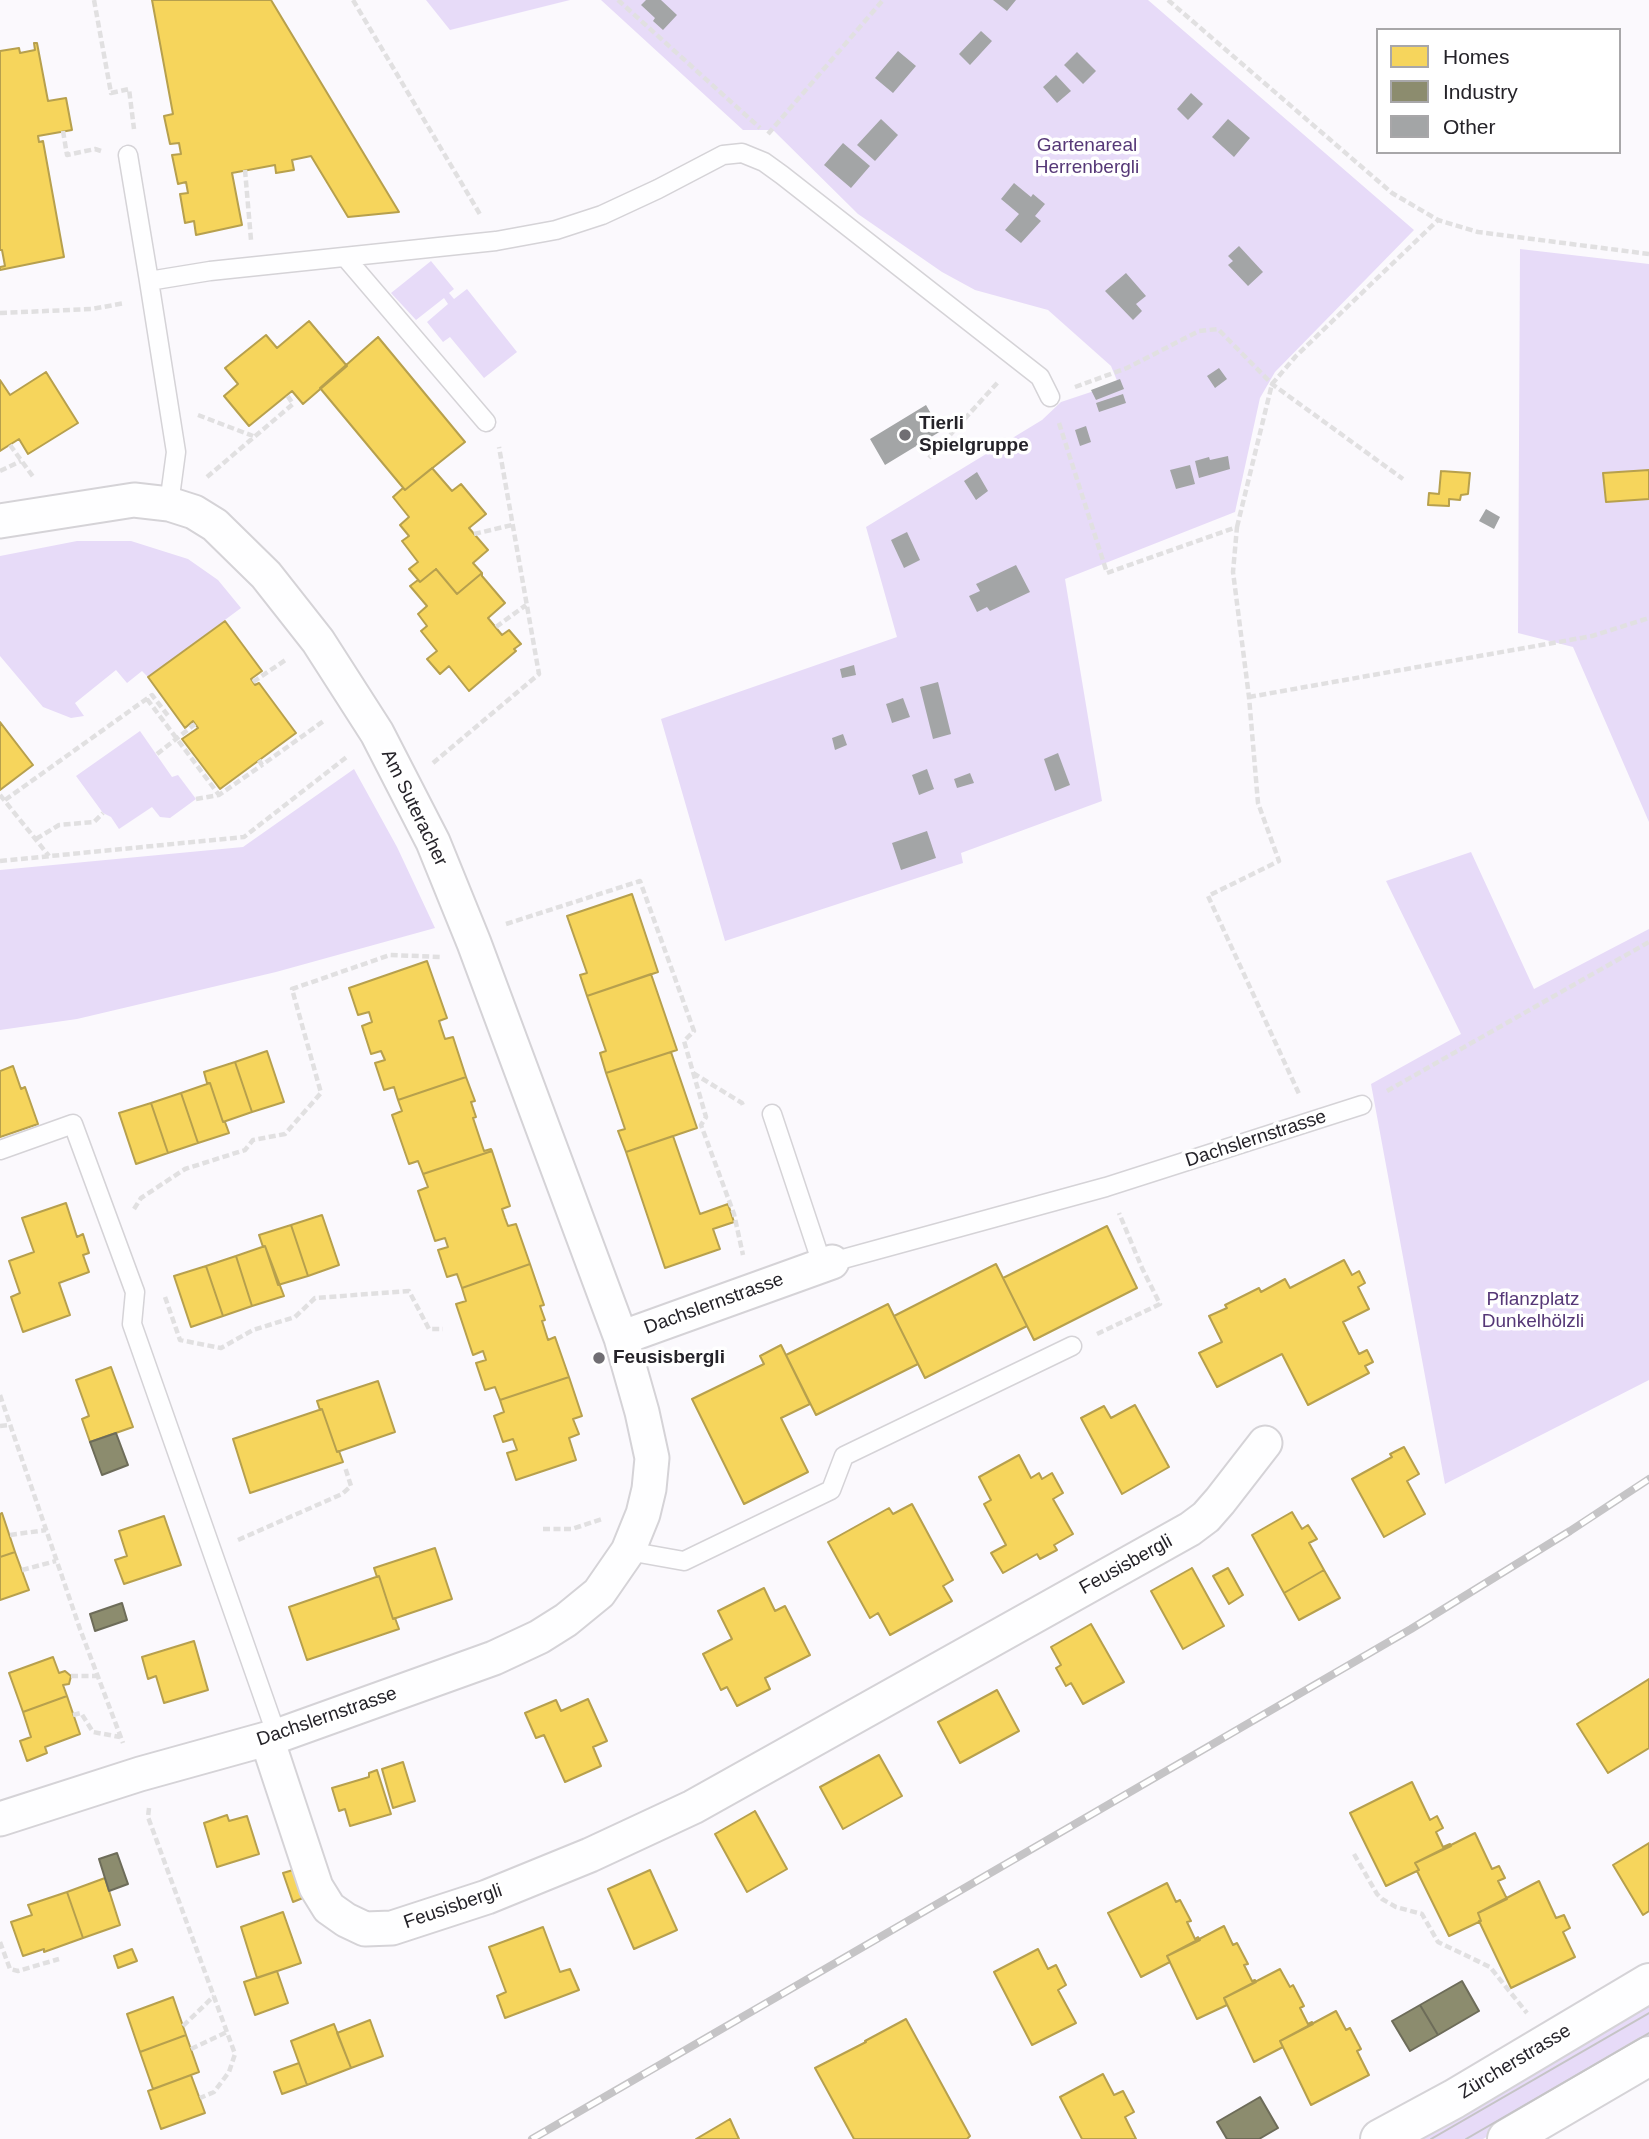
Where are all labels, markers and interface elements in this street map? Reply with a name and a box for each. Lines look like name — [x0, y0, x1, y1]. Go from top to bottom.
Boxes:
legend — [1376, 28, 1621, 154]
text: Homes — [1443, 45, 1510, 68]
text: Industry — [1443, 80, 1518, 103]
text: Other — [1443, 115, 1496, 138]
park label: Gartenareal Herrenbergli — [1035, 135, 1139, 179]
place label: Tierli Spielgruppe — [919, 413, 1029, 457]
marker: Tierli Spielgruppe — [897, 427, 913, 443]
street label: Am Suteracher — [376, 746, 452, 870]
street label: Dachslernstrasse — [1183, 1105, 1329, 1173]
street label: Dachslernstrasse — [641, 1268, 787, 1340]
park label: Pflanzplatz Dunkelhölzli — [1482, 1289, 1584, 1333]
place label: Feusisbergli — [613, 1347, 725, 1369]
marker: Feusisbergli — [591, 1350, 607, 1366]
street label: Feusisbergli — [1076, 1530, 1176, 1600]
street label: Dachslernstrasse — [254, 1682, 400, 1752]
street label: Feusisbergli — [401, 1880, 505, 1934]
street label: Zürcherstrasse — [1455, 2020, 1575, 2104]

